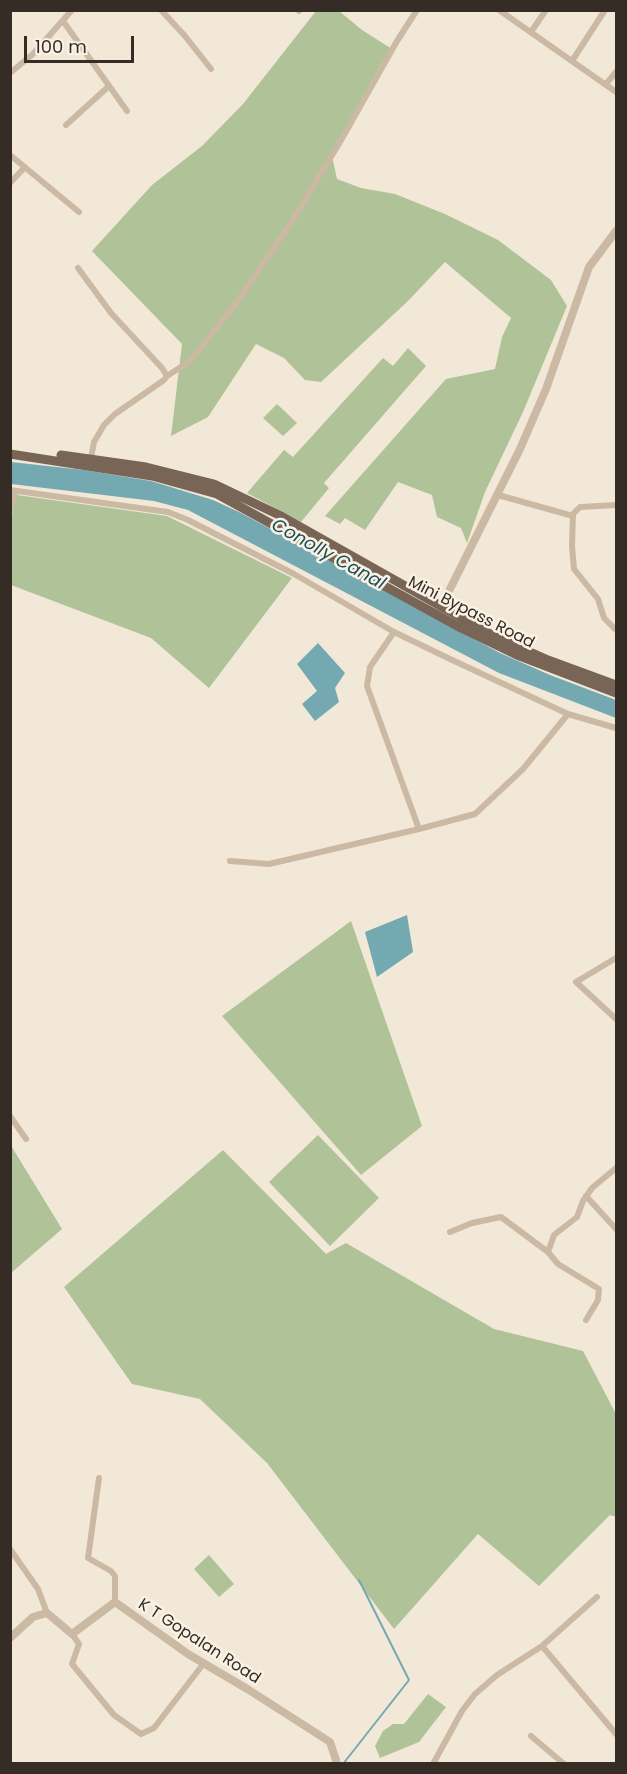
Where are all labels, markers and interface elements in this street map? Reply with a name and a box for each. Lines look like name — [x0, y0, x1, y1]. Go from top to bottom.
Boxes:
scale bar — [27, 24, 136, 62]
text: 100 m — [35, 34, 87, 59]
water label: Conolly Canal — [267, 515, 389, 595]
street label: Mini Bypass Road — [405, 573, 537, 653]
street label: K T Gopalan Road — [134, 1595, 264, 1689]

